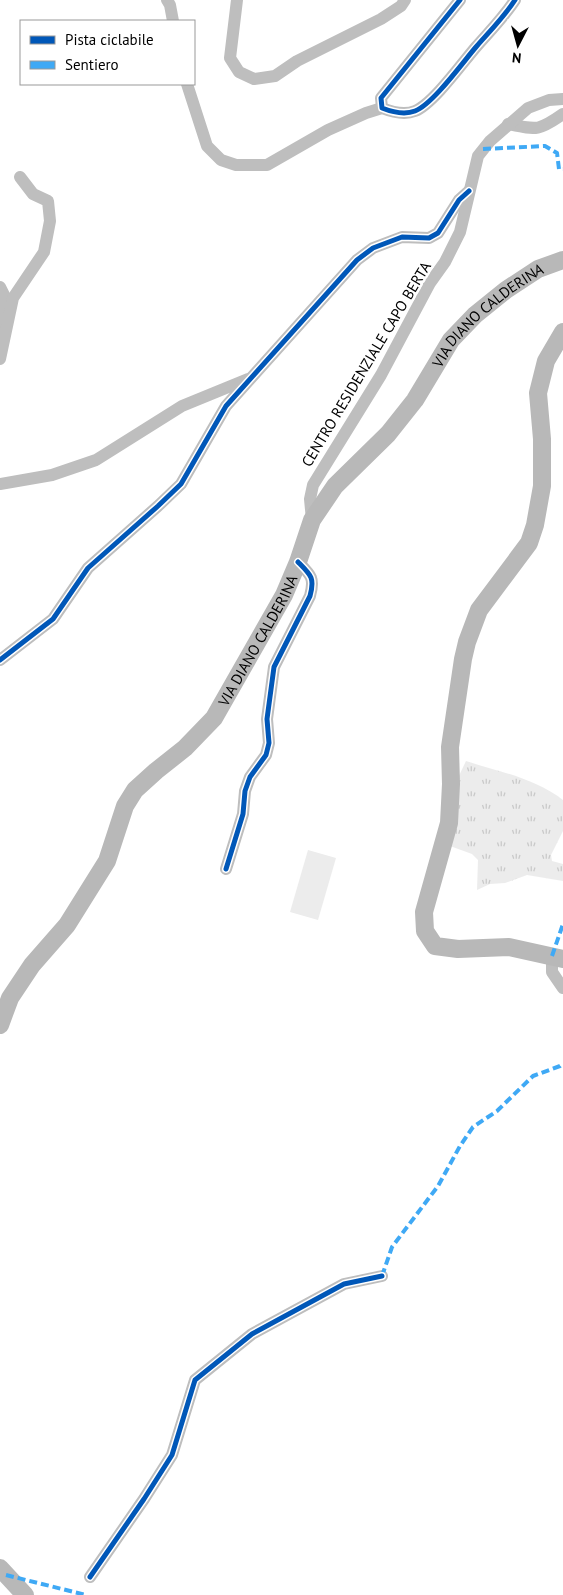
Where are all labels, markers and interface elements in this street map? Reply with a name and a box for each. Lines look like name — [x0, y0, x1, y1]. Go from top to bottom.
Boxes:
legend — [20, 20, 195, 85]
north arrow — [493, 20, 543, 70]
text: Pista ciclabile — [65, 30, 154, 49]
text: N — [511, 48, 522, 67]
text: Sentiero — [65, 55, 119, 74]
street label: CENTRO RESIDENZIALE CAPO BERTA — [297, 258, 435, 470]
street label: VIA DIANO CALDERINA — [427, 258, 546, 371]
street label: VIA DIANO CALDERINA — [213, 572, 301, 710]

